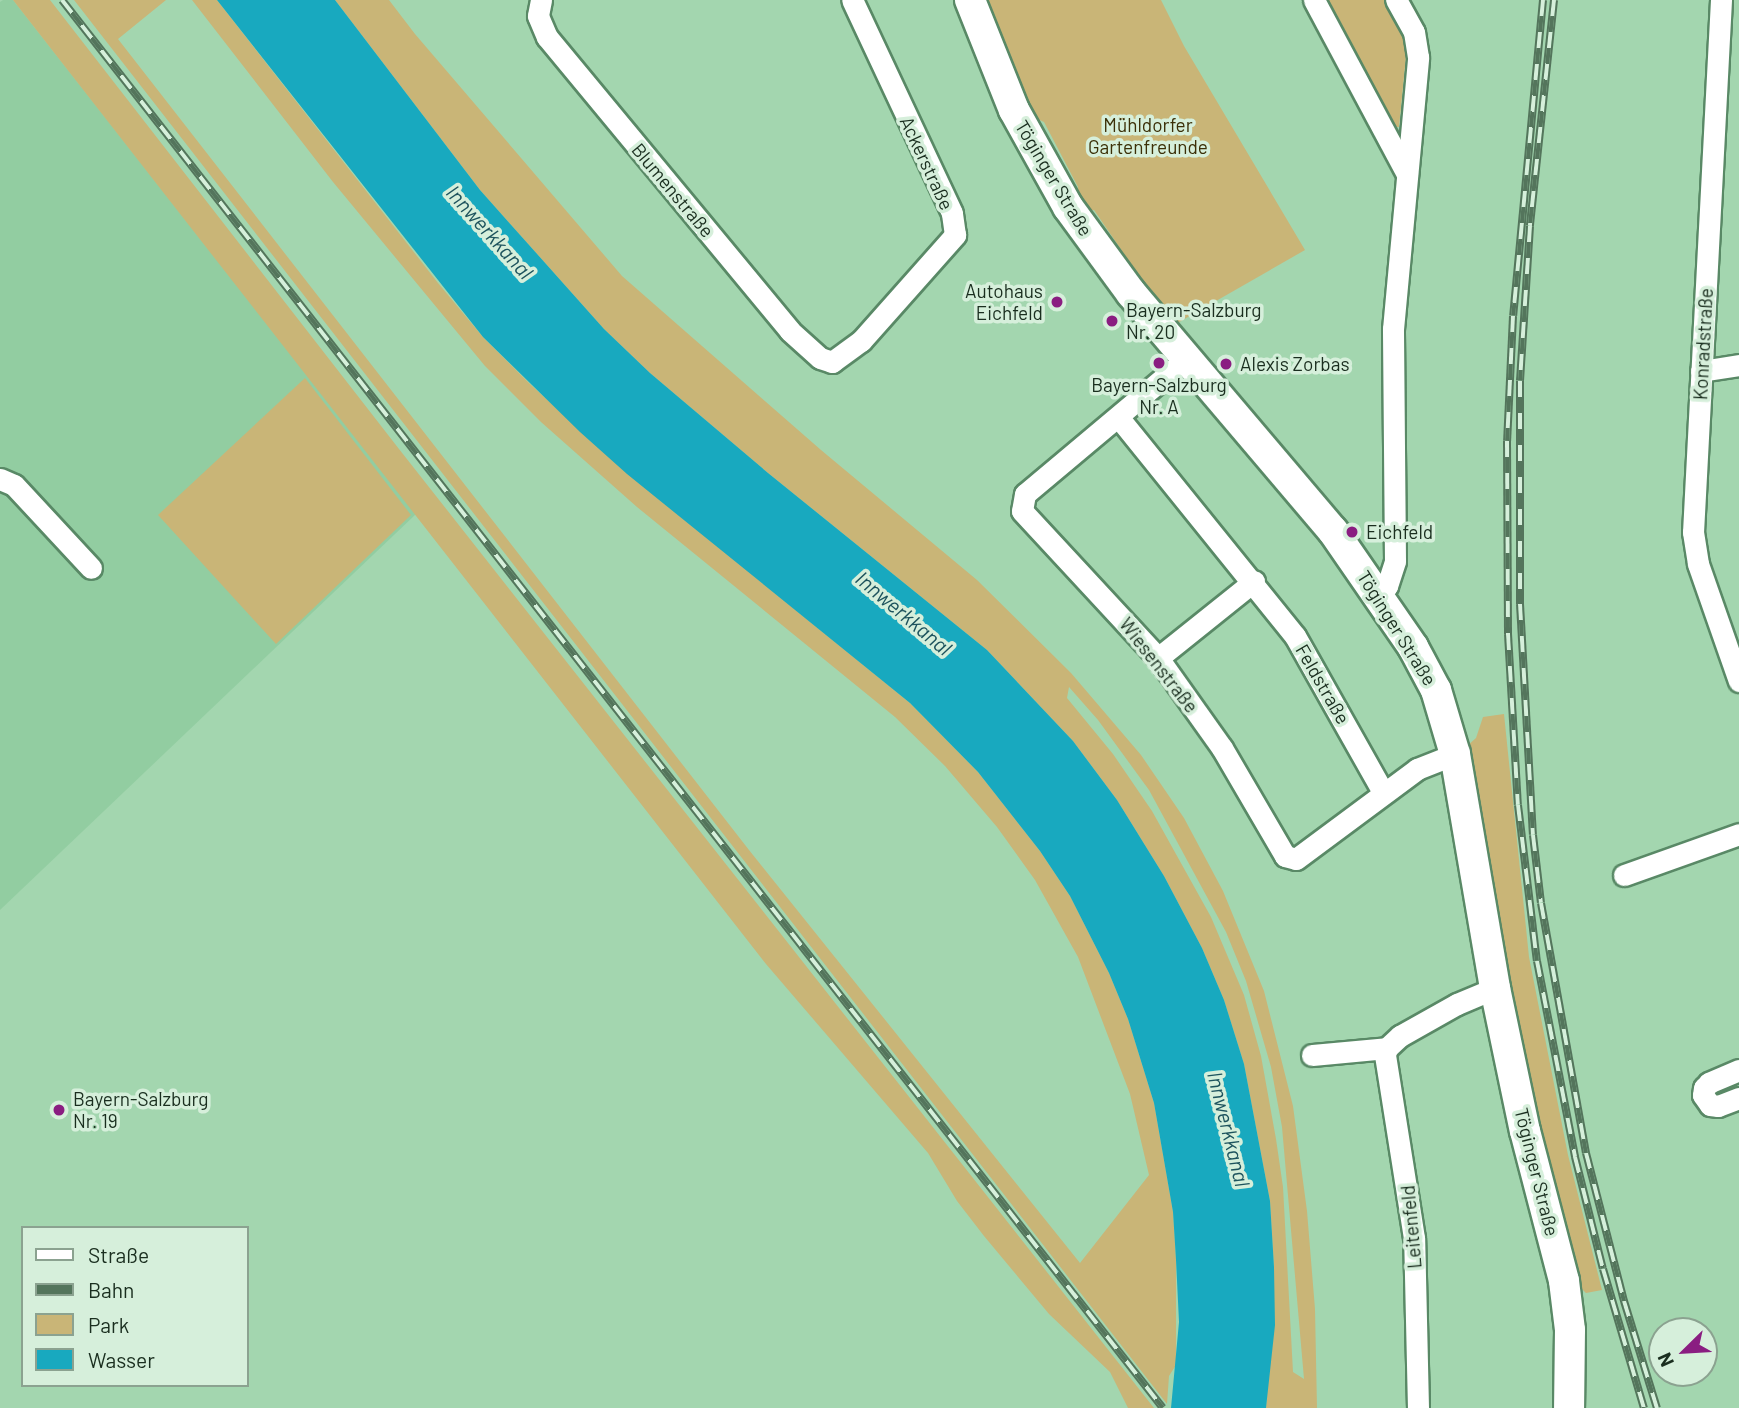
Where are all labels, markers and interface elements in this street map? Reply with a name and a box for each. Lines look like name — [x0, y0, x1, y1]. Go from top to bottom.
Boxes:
street label: Ackerstraße — [895, 113, 959, 213]
park label: Mühldorfer Gartenfreunde — [1088, 114, 1208, 158]
street label: Töginger Straße — [1010, 116, 1098, 240]
street label: Blumenstraße — [627, 138, 719, 242]
water label: Innwerkkanal — [441, 180, 539, 284]
place label: Autohaus Eichfeld — [965, 280, 1043, 324]
street label: Konradstraße — [1689, 287, 1717, 401]
marker: Autohaus Eichfeld — [1049, 294, 1065, 310]
place label: Bayern-Salzburg Nr. 20 — [1126, 299, 1261, 343]
marker: Bayern-Salzburg Nr. 20 — [1104, 313, 1120, 329]
place label: Alexis Zorbas — [1240, 353, 1350, 375]
marker: Bayern-Salzburg Nr. A — [1151, 355, 1167, 371]
marker: Alexis Zorbas — [1218, 356, 1234, 372]
place label: Bayern-Salzburg Nr. A — [1091, 374, 1227, 418]
place label: Eichfeld — [1366, 521, 1433, 543]
marker: Eichfeld — [1344, 524, 1360, 540]
water label: Innwerkkanal — [851, 566, 957, 660]
street label: Töginger Straße — [1353, 566, 1441, 690]
street label: Wiesenstraße — [1115, 613, 1203, 717]
street label: Feldstraße — [1291, 640, 1355, 728]
water label: Innwerkkanal — [1203, 1069, 1255, 1189]
place label: Bayern-Salzburg Nr. 19 — [73, 1088, 208, 1132]
marker: Bayern-Salzburg Nr. 19 — [51, 1102, 67, 1118]
street label: Töginger Straße — [1510, 1106, 1564, 1238]
street label: Leitenfeld — [1396, 1184, 1426, 1270]
legend — [21, 1226, 248, 1387]
text: Straße — [88, 1242, 149, 1267]
text: Bahn — [88, 1277, 134, 1302]
text: Park — [88, 1312, 129, 1337]
north arrow — [1648, 1317, 1718, 1387]
text: Wasser — [88, 1347, 155, 1372]
text: N — [1652, 1349, 1678, 1370]

